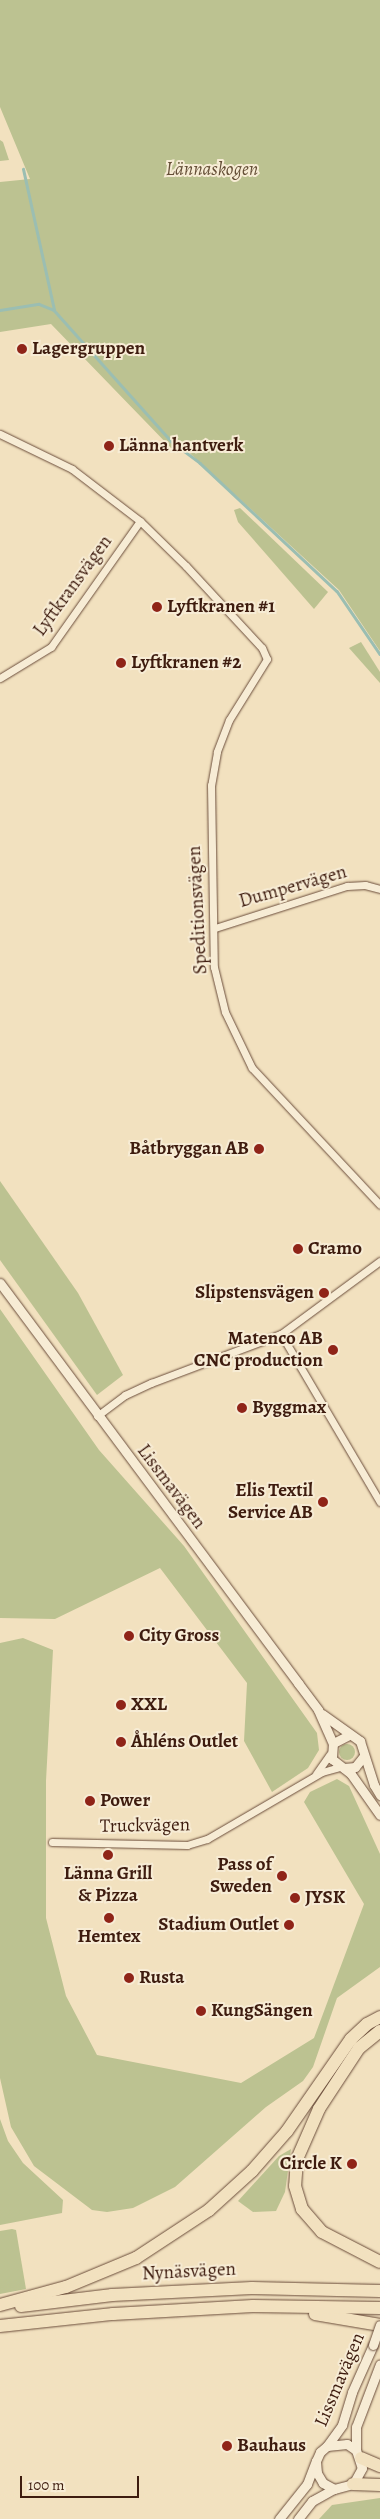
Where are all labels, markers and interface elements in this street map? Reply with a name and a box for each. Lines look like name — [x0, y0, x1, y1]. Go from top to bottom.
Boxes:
park label: Lännaskogen — [166, 159, 258, 181]
place label: Lagergruppen — [32, 338, 145, 360]
marker: Lagergruppen — [16, 343, 28, 355]
place label: Länna hantverk — [119, 435, 243, 457]
marker: Länna hantverk — [103, 440, 115, 452]
street label: Lyftkransvägen — [29, 531, 117, 641]
place label: Lyftkranen #1 — [167, 596, 275, 618]
marker: Lyftkranen #1 — [151, 601, 163, 613]
place label: Lyftkranen #2 — [131, 652, 241, 674]
marker: Lyftkranen #2 — [115, 657, 127, 669]
street label: Speditionsvägen — [183, 845, 213, 975]
street label: Dumpervägen — [237, 861, 349, 913]
place label: Båtbryggan AB — [129, 1138, 249, 1160]
marker: Båtbryggan AB — [253, 1143, 265, 1155]
place label: Cramo — [308, 1238, 362, 1260]
marker: Cramo — [292, 1243, 304, 1255]
place label: Slipstensvägen — [195, 1282, 314, 1304]
marker: Slipstensvägen — [318, 1287, 330, 1299]
place label: Matenco AB CNC production — [194, 1328, 323, 1372]
marker: Matenco AB CNC production — [327, 1344, 339, 1356]
place label: Byggmax — [252, 1397, 326, 1419]
marker: Byggmax — [236, 1402, 248, 1414]
street label: Lissmavägen — [132, 1440, 210, 1534]
place label: Elis Textil Service AB — [228, 1480, 313, 1524]
marker: Elis Textil Service AB — [317, 1496, 329, 1508]
place label: City Gross — [139, 1625, 219, 1647]
marker: City Gross — [123, 1630, 135, 1642]
place label: XXL — [131, 1694, 167, 1716]
marker: XXL — [115, 1699, 127, 1711]
place label: Åhléns Outlet — [131, 1731, 238, 1753]
marker: Åhléns Outlet — [115, 1736, 127, 1748]
place label: Power — [100, 1790, 150, 1812]
marker: Power — [84, 1795, 96, 1807]
street label: Truckvägen — [100, 1814, 190, 1838]
marker: Länna Grill & Pizza — [102, 1849, 114, 1861]
place label: Pass of Sweden — [210, 1854, 272, 1898]
place label: Länna Grill & Pizza — [64, 1863, 152, 1907]
marker: Pass of Sweden — [276, 1870, 288, 1882]
place label: JYSK — [305, 1887, 345, 1909]
marker: JYSK — [289, 1892, 301, 1904]
marker: Hemtex — [103, 1912, 115, 1924]
place label: Stadium Outlet — [158, 1914, 279, 1936]
marker: Stadium Outlet — [283, 1919, 295, 1931]
place label: Hemtex — [78, 1926, 140, 1948]
place label: Rusta — [139, 1967, 184, 1989]
marker: Rusta — [123, 1972, 135, 1984]
place label: KungSängen — [211, 2000, 313, 2022]
marker: KungSängen — [195, 2005, 207, 2017]
place label: Circle K — [280, 2153, 342, 2175]
marker: Circle K — [346, 2158, 358, 2170]
street label: Nynäsvägen — [142, 2258, 236, 2286]
street label: Lissmavägen — [310, 2330, 370, 2430]
place label: Bauhaus — [237, 2435, 306, 2457]
marker: Bauhaus — [221, 2440, 233, 2452]
scale bar — [22, 2466, 141, 2498]
text: 100 m — [28, 2475, 65, 2495]

